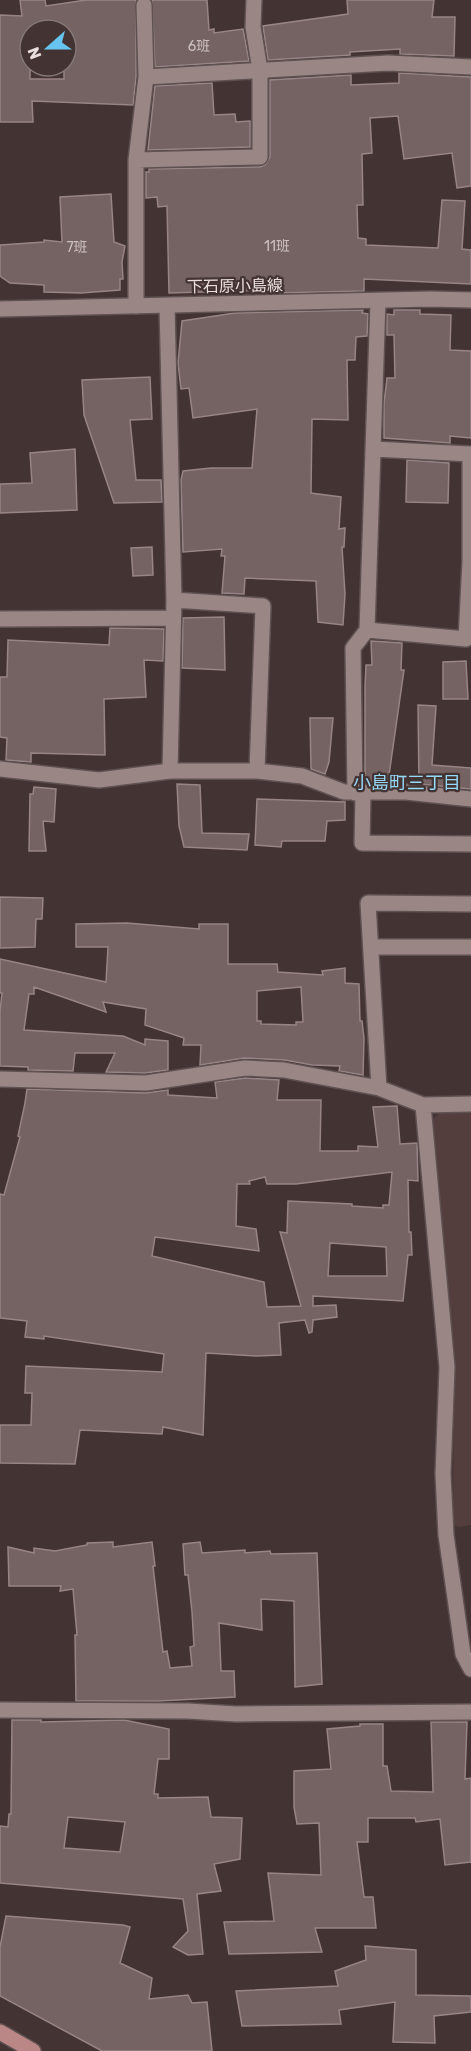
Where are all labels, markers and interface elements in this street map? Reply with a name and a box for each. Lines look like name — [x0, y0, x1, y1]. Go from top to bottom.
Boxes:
north arrow — [18, 18, 78, 78]
house number: 6班 — [188, 38, 210, 55]
text: N — [24, 44, 45, 62]
house number: 11班 — [264, 238, 290, 255]
house number: 7班 — [66, 239, 88, 256]
street label: 下石原小島線 — [187, 276, 283, 296]
district label: 小島町三丁目 — [353, 772, 461, 794]

